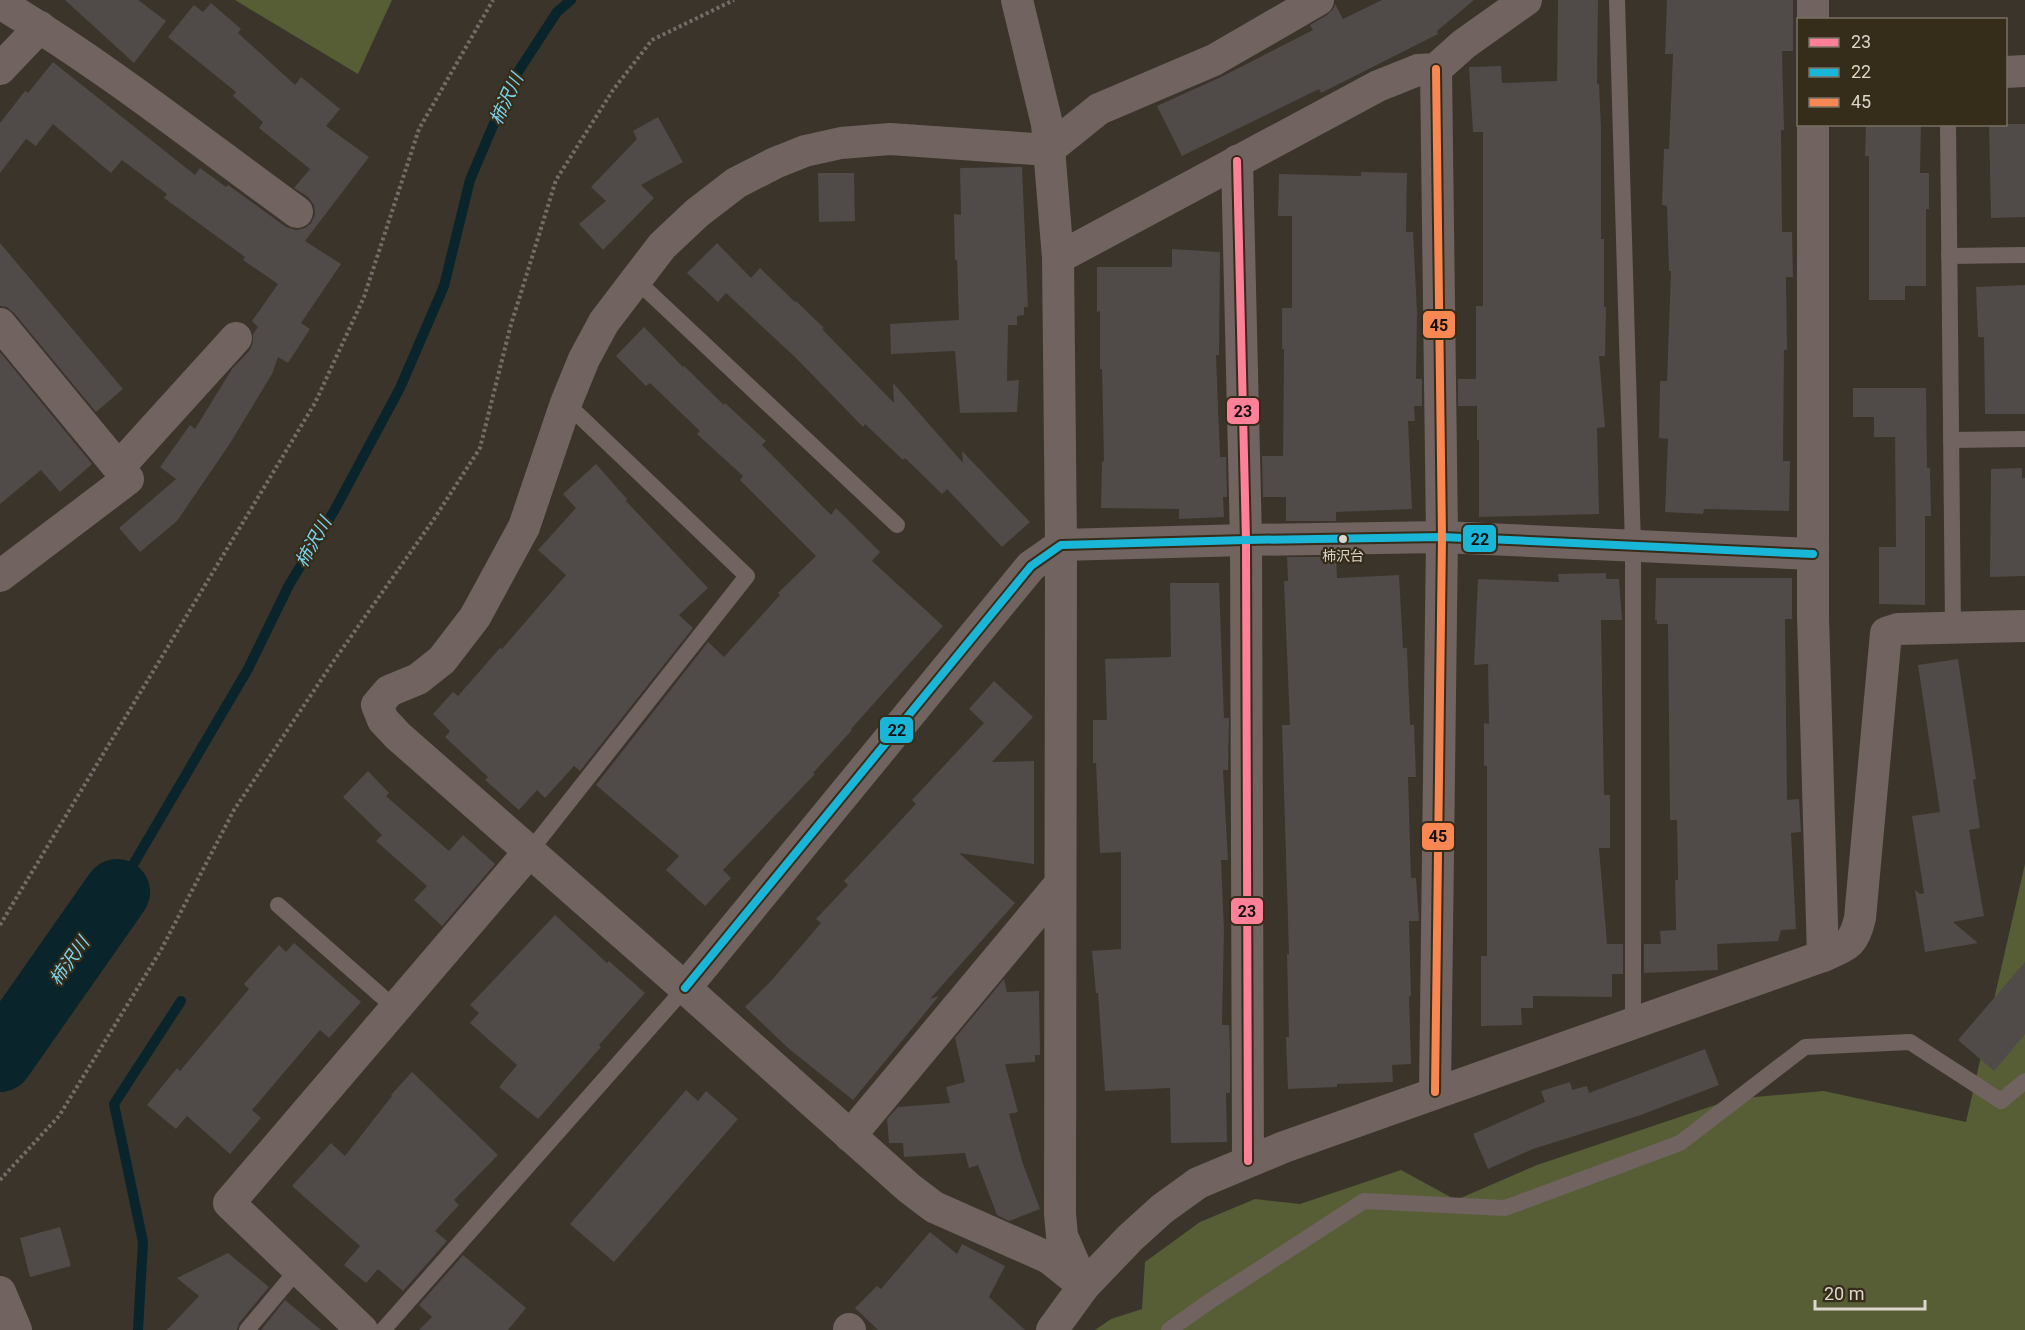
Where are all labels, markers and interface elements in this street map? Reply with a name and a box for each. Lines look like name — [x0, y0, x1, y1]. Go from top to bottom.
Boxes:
legend — [1797, 18, 2007, 126]
text: 23 — [1851, 31, 1871, 52]
text: 22 — [1851, 61, 1871, 82]
water label: 柿沢川 — [485, 68, 528, 128]
text: 45 — [1851, 91, 1871, 112]
line badge: 45 — [1422, 310, 1456, 339]
text: 45 — [1430, 316, 1448, 335]
line badge: 23 — [1226, 397, 1260, 425]
text: 23 — [1234, 402, 1252, 421]
water label: 柿沢川 — [291, 512, 336, 571]
line badge: 22 — [1462, 524, 1497, 553]
text: 22 — [1471, 530, 1489, 549]
marker: 柿沢台 — [1337, 533, 1349, 545]
place label: 柿沢台 — [1322, 548, 1364, 564]
line badge: 22 — [879, 716, 914, 744]
text: 22 — [888, 721, 906, 740]
line badge: 45 — [1421, 822, 1455, 851]
text: 45 — [1429, 827, 1447, 846]
line badge: 23 — [1230, 897, 1264, 925]
text: 23 — [1238, 902, 1256, 921]
water label: 柿沢川 — [45, 931, 94, 989]
scale bar — [1815, 1273, 1924, 1311]
text: 20 m — [1824, 1283, 1864, 1304]

